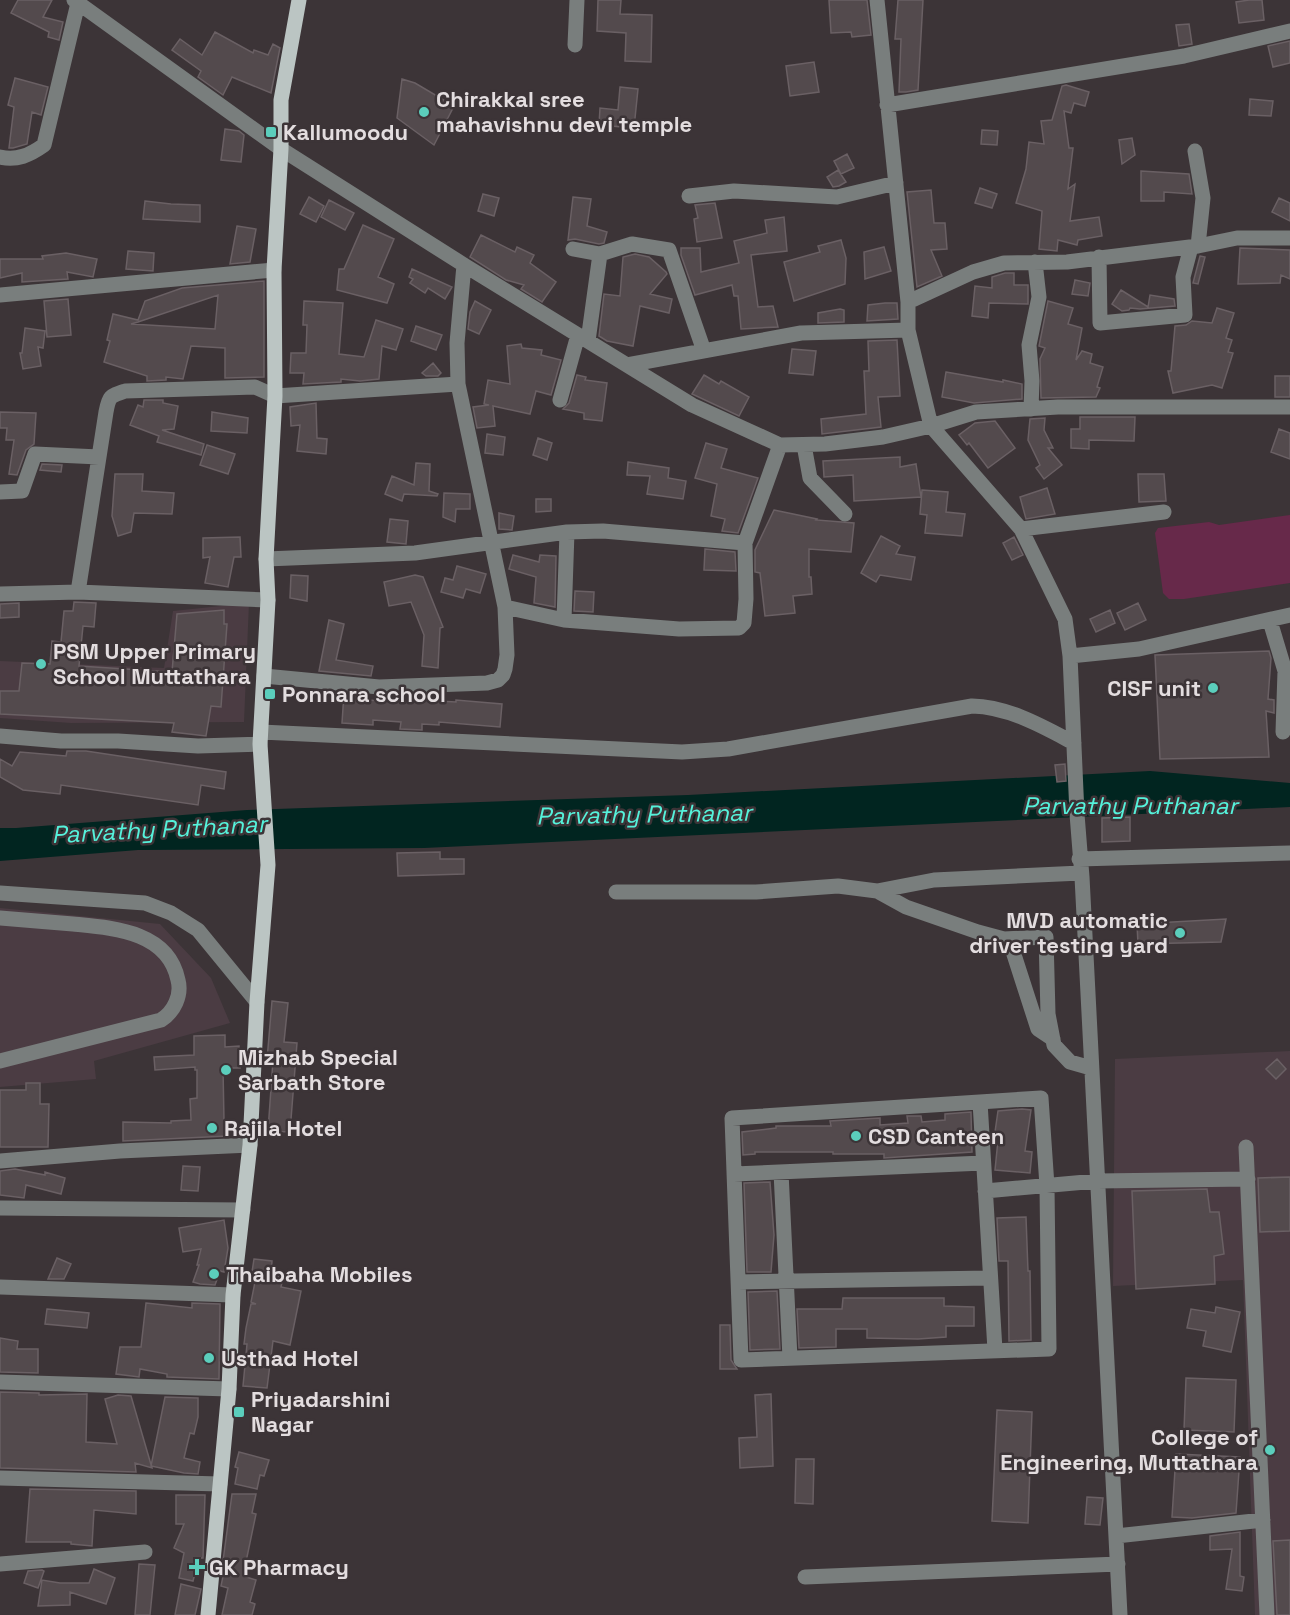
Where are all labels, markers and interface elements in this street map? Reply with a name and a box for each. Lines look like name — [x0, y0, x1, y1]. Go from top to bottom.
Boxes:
place label: Chirakkal sree mahavishnu devi temple — [436, 85, 692, 138]
marker: Chirakkal sree mahavishnu devi temple — [417, 105, 431, 119]
place label: Kallumoodu — [283, 118, 408, 146]
marker: Kallumoodu — [264, 125, 278, 139]
place label: PSM Upper Primary School Muttathara — [53, 637, 256, 690]
marker: PSM Upper Primary School Muttathara — [34, 657, 48, 671]
place label: CISF unit — [1107, 674, 1201, 702]
place label: Ponnara school — [282, 680, 446, 708]
marker: CISF unit — [1206, 681, 1220, 695]
marker: Ponnara school — [263, 687, 277, 701]
water label: Parvathy Puthanar — [1022, 790, 1241, 821]
water label: Parvathy Puthanar — [536, 797, 755, 831]
water label: Parvathy Puthanar — [51, 808, 270, 850]
place label: MVD automatic driver testing yard — [969, 906, 1168, 959]
marker: MVD automatic driver testing yard — [1173, 926, 1187, 940]
place label: Mizhab Special Sarbath Store — [238, 1043, 398, 1096]
marker: Mizhab Special Sarbath Store — [219, 1063, 233, 1077]
place label: Rajila Hotel — [224, 1114, 342, 1142]
marker: Rajila Hotel — [205, 1121, 219, 1135]
place label: CSD Canteen — [868, 1122, 1004, 1150]
marker: CSD Canteen — [849, 1129, 863, 1143]
place label: Thaibaha Mobiles — [226, 1260, 413, 1288]
marker: Thaibaha Mobiles — [207, 1267, 221, 1281]
place label: Usthad Hotel — [221, 1344, 359, 1372]
marker: Usthad Hotel — [202, 1351, 216, 1365]
place label: Priyadarshini Nagar — [251, 1385, 390, 1438]
marker: Priyadarshini Nagar — [232, 1405, 246, 1419]
place label: College of Engineering, Muttathara — [1000, 1423, 1258, 1476]
marker: College of Engineering, Muttathara — [1263, 1443, 1277, 1457]
place label: GK Pharmacy — [209, 1553, 349, 1581]
marker: GK Pharmacy — [190, 1560, 204, 1574]

